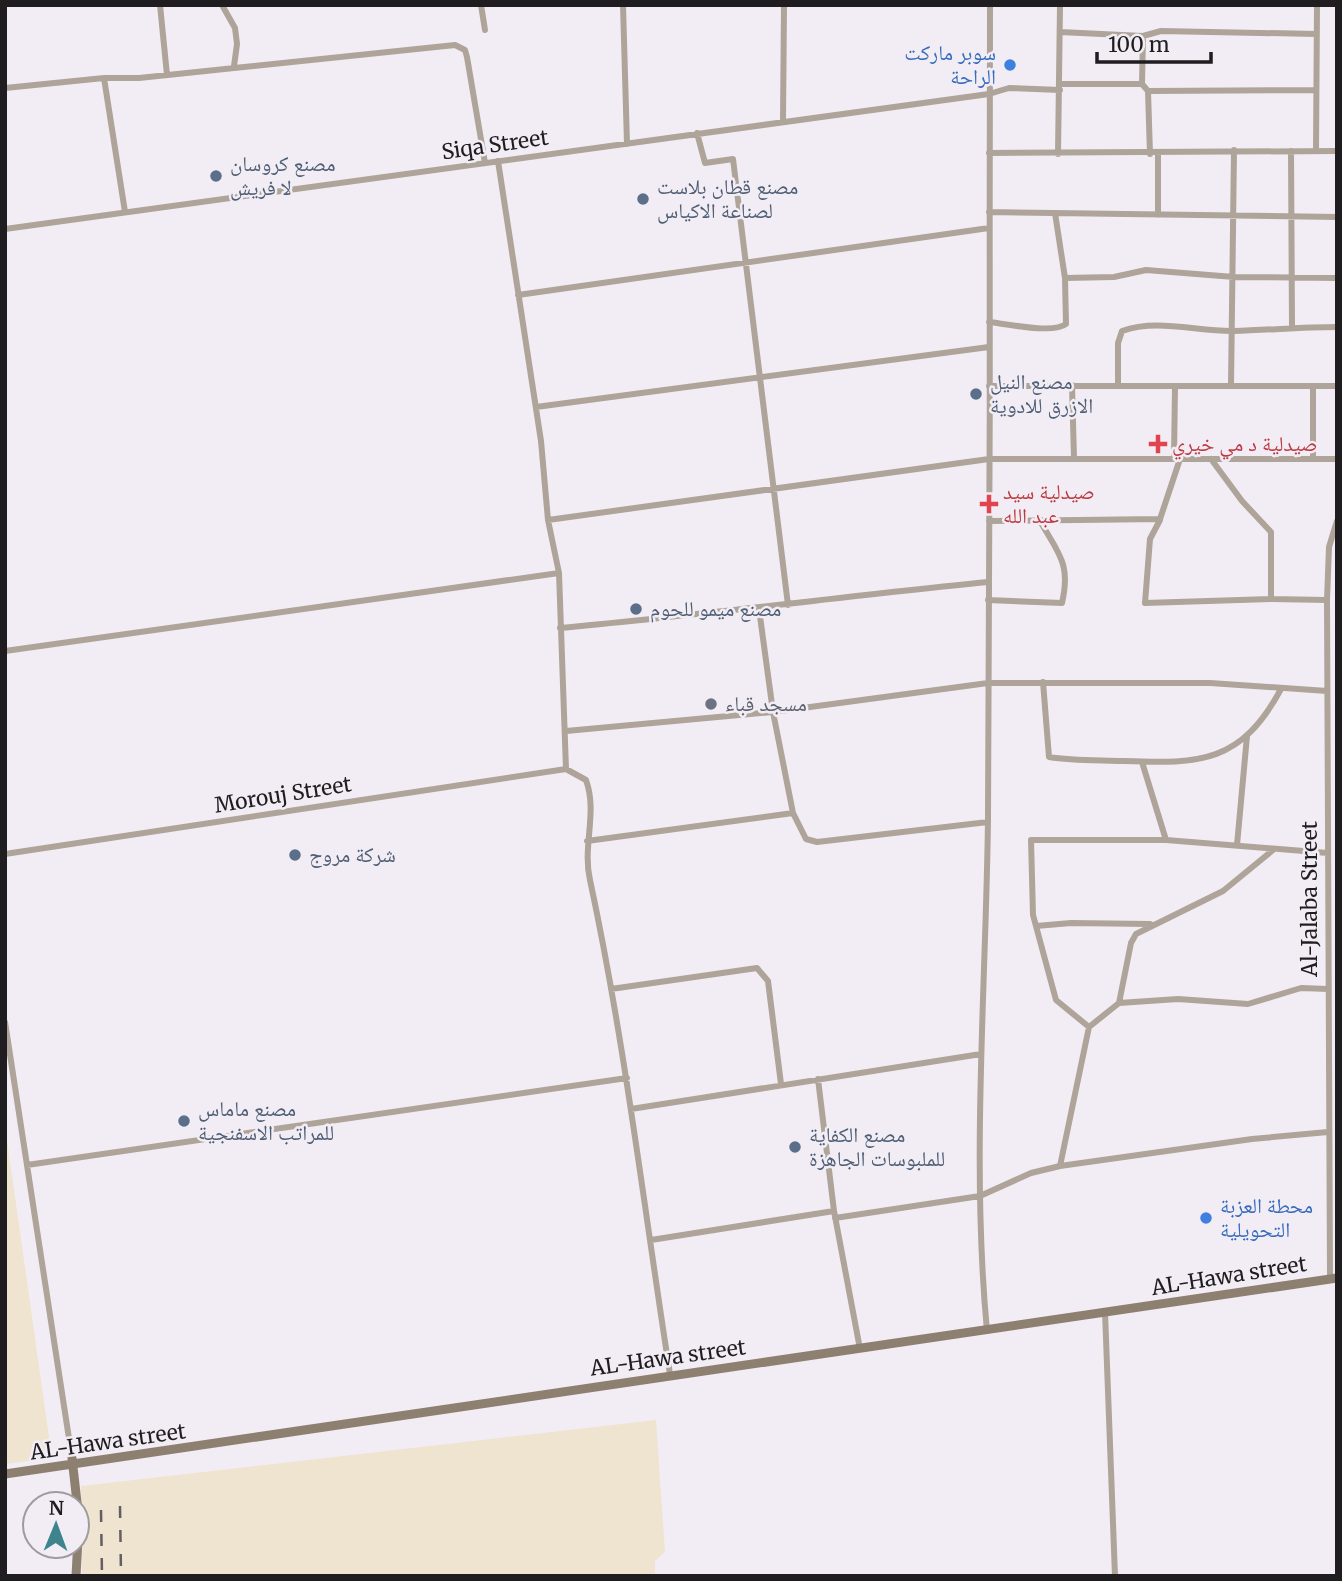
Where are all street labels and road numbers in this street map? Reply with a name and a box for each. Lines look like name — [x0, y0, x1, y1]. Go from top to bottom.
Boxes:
street label: Siqa Street — [440, 124, 550, 165]
street label: Morouj Street — [212, 770, 353, 819]
street label: Al-Jalaba Street — [1296, 821, 1323, 978]
street label: AL-Hawa street — [1148, 1250, 1308, 1301]
street label: AL-Hawa street — [587, 1333, 747, 1382]
street label: AL-Hawa street — [27, 1417, 187, 1466]

